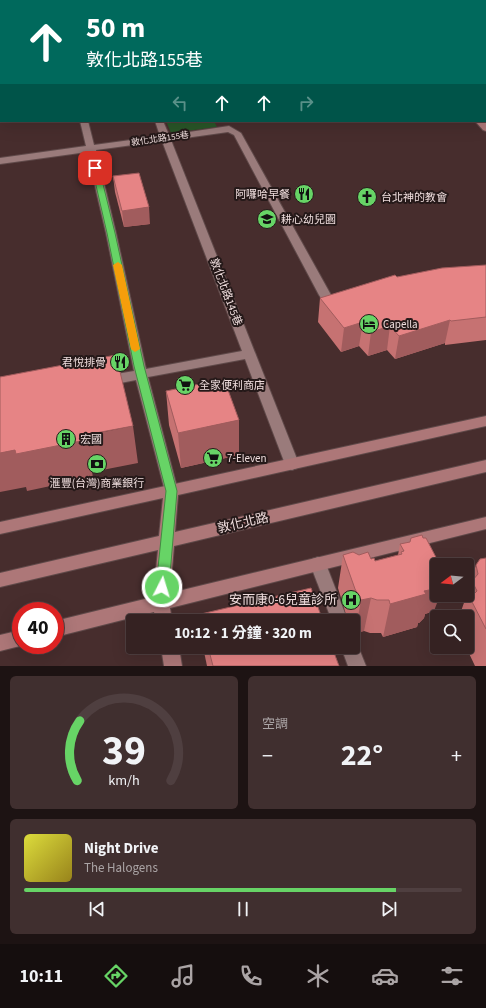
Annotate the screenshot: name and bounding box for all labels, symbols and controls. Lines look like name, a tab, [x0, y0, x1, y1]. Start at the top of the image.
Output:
text: 50 m	[86, 8, 145, 48]
icon: ahead	[20, 16, 72, 68]
text: 敦化北路155巷	[86, 48, 203, 73]
icon: left	[169, 92, 191, 114]
icon: ahead	[211, 92, 233, 114]
icon: ahead	[253, 92, 275, 114]
icon: right	[295, 92, 317, 114]
street label: 敦化北路155巷	[130, 128, 190, 150]
pin	[78, 151, 112, 185]
icon: arrive	[84, 157, 106, 179]
restaurant icon: 阿囉哈早餐	[293, 183, 315, 205]
church icon: 台北神的教會	[356, 186, 378, 208]
place label: 阿囉哈早餐	[235, 187, 290, 202]
place label: 台北神的教會	[381, 190, 447, 205]
school or university icon: 耕心幼兒園	[256, 208, 278, 230]
place label: 耕心幼兒園	[281, 212, 336, 227]
street label: 敦化北路145巷	[206, 256, 246, 328]
hotel icon: Capella	[358, 313, 380, 335]
place label: Capella	[383, 317, 418, 332]
restaurant icon: 君悅排骨	[109, 351, 131, 373]
place label: 君悅排骨	[62, 355, 106, 370]
supermarket icon: 全家便利商店	[174, 374, 196, 396]
place label: 全家便利商店	[199, 378, 265, 393]
building icon: 宏國	[55, 428, 77, 450]
place label: 宏國	[80, 432, 102, 447]
supermarket icon: 7-Eleven	[202, 447, 224, 469]
place label: 7-Eleven	[227, 451, 267, 466]
bank icon: 滙豐(台灣)商業銀行	[86, 453, 108, 475]
place label: 滙豐(台灣)商業銀行	[50, 476, 144, 491]
street label: 敦化北路	[216, 508, 270, 538]
north arrow	[430, 558, 474, 602]
map controls	[430, 558, 474, 654]
position arrow	[141, 566, 183, 608]
hospital icon: 安而康0-6兒童診所	[340, 589, 362, 611]
place label: 安而康0-6兒童診所	[229, 591, 337, 609]
speed limit sign: 40	[12, 602, 64, 654]
button: search	[430, 610, 474, 654]
text: 10:12 · 1 分鐘 · 320 m	[174, 623, 312, 644]
text: 空調	[262, 715, 288, 733]
text: 39	[102, 720, 146, 780]
text: 22°	[341, 734, 383, 777]
text: −	[262, 740, 273, 772]
text: +	[451, 740, 462, 772]
text: km/h	[108, 769, 140, 790]
text: Night Drive	[84, 838, 159, 859]
text: The Halogens	[84, 859, 158, 877]
icon: previous	[86, 898, 108, 920]
icon: pause	[232, 898, 254, 920]
icon: next	[378, 898, 400, 920]
icon: directions	[102, 962, 130, 990]
icon: music	[169, 962, 197, 990]
icon: phone	[237, 962, 265, 990]
icon: climate	[304, 962, 332, 990]
icon: car	[371, 962, 399, 990]
icon: filters	[438, 962, 466, 990]
text: 10:11	[20, 964, 63, 989]

